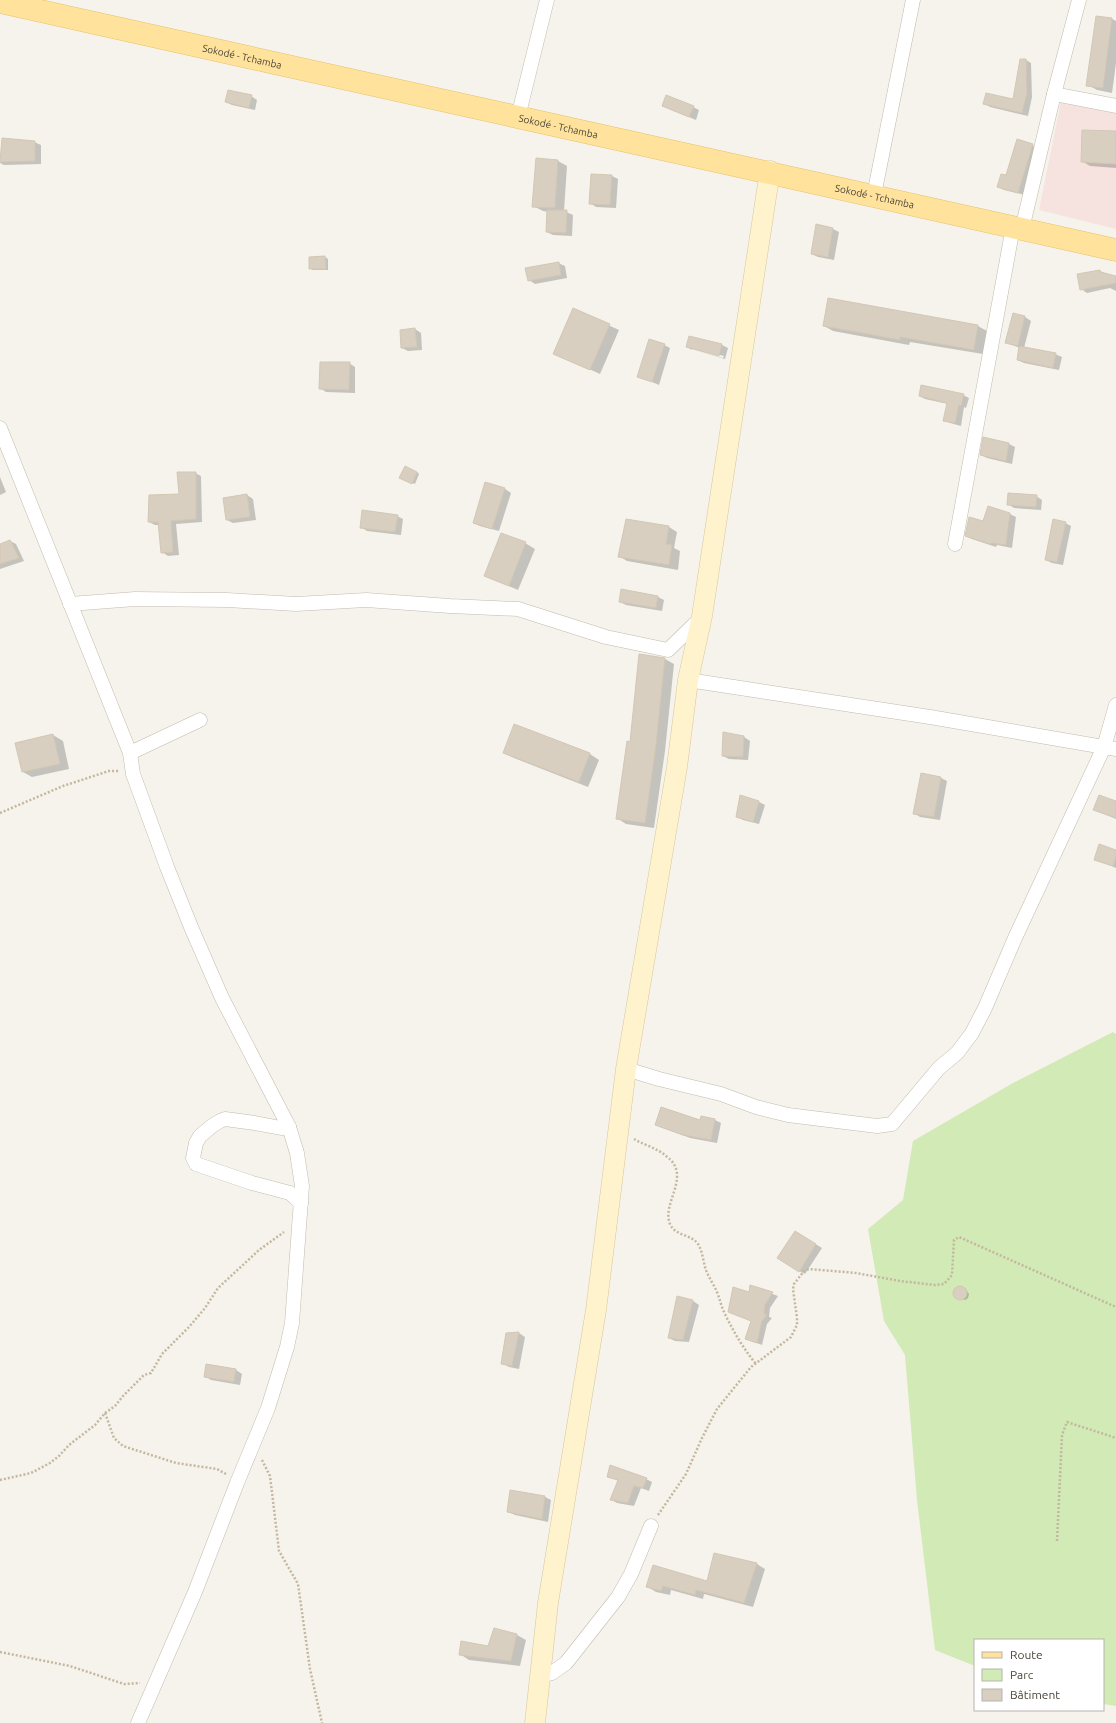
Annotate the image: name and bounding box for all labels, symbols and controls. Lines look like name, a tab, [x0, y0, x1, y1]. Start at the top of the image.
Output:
street label: Sokodé - Tchamba	[201, 43, 283, 71]
street label: Sokodé - Tchamba	[518, 112, 599, 141]
street label: Sokodé - Tchamba	[834, 182, 915, 211]
legend	[974, 1639, 1104, 1711]
text: Route	[1010, 1648, 1043, 1661]
text: Parc	[1010, 1668, 1034, 1681]
text: Bâtiment	[1010, 1688, 1060, 1701]

